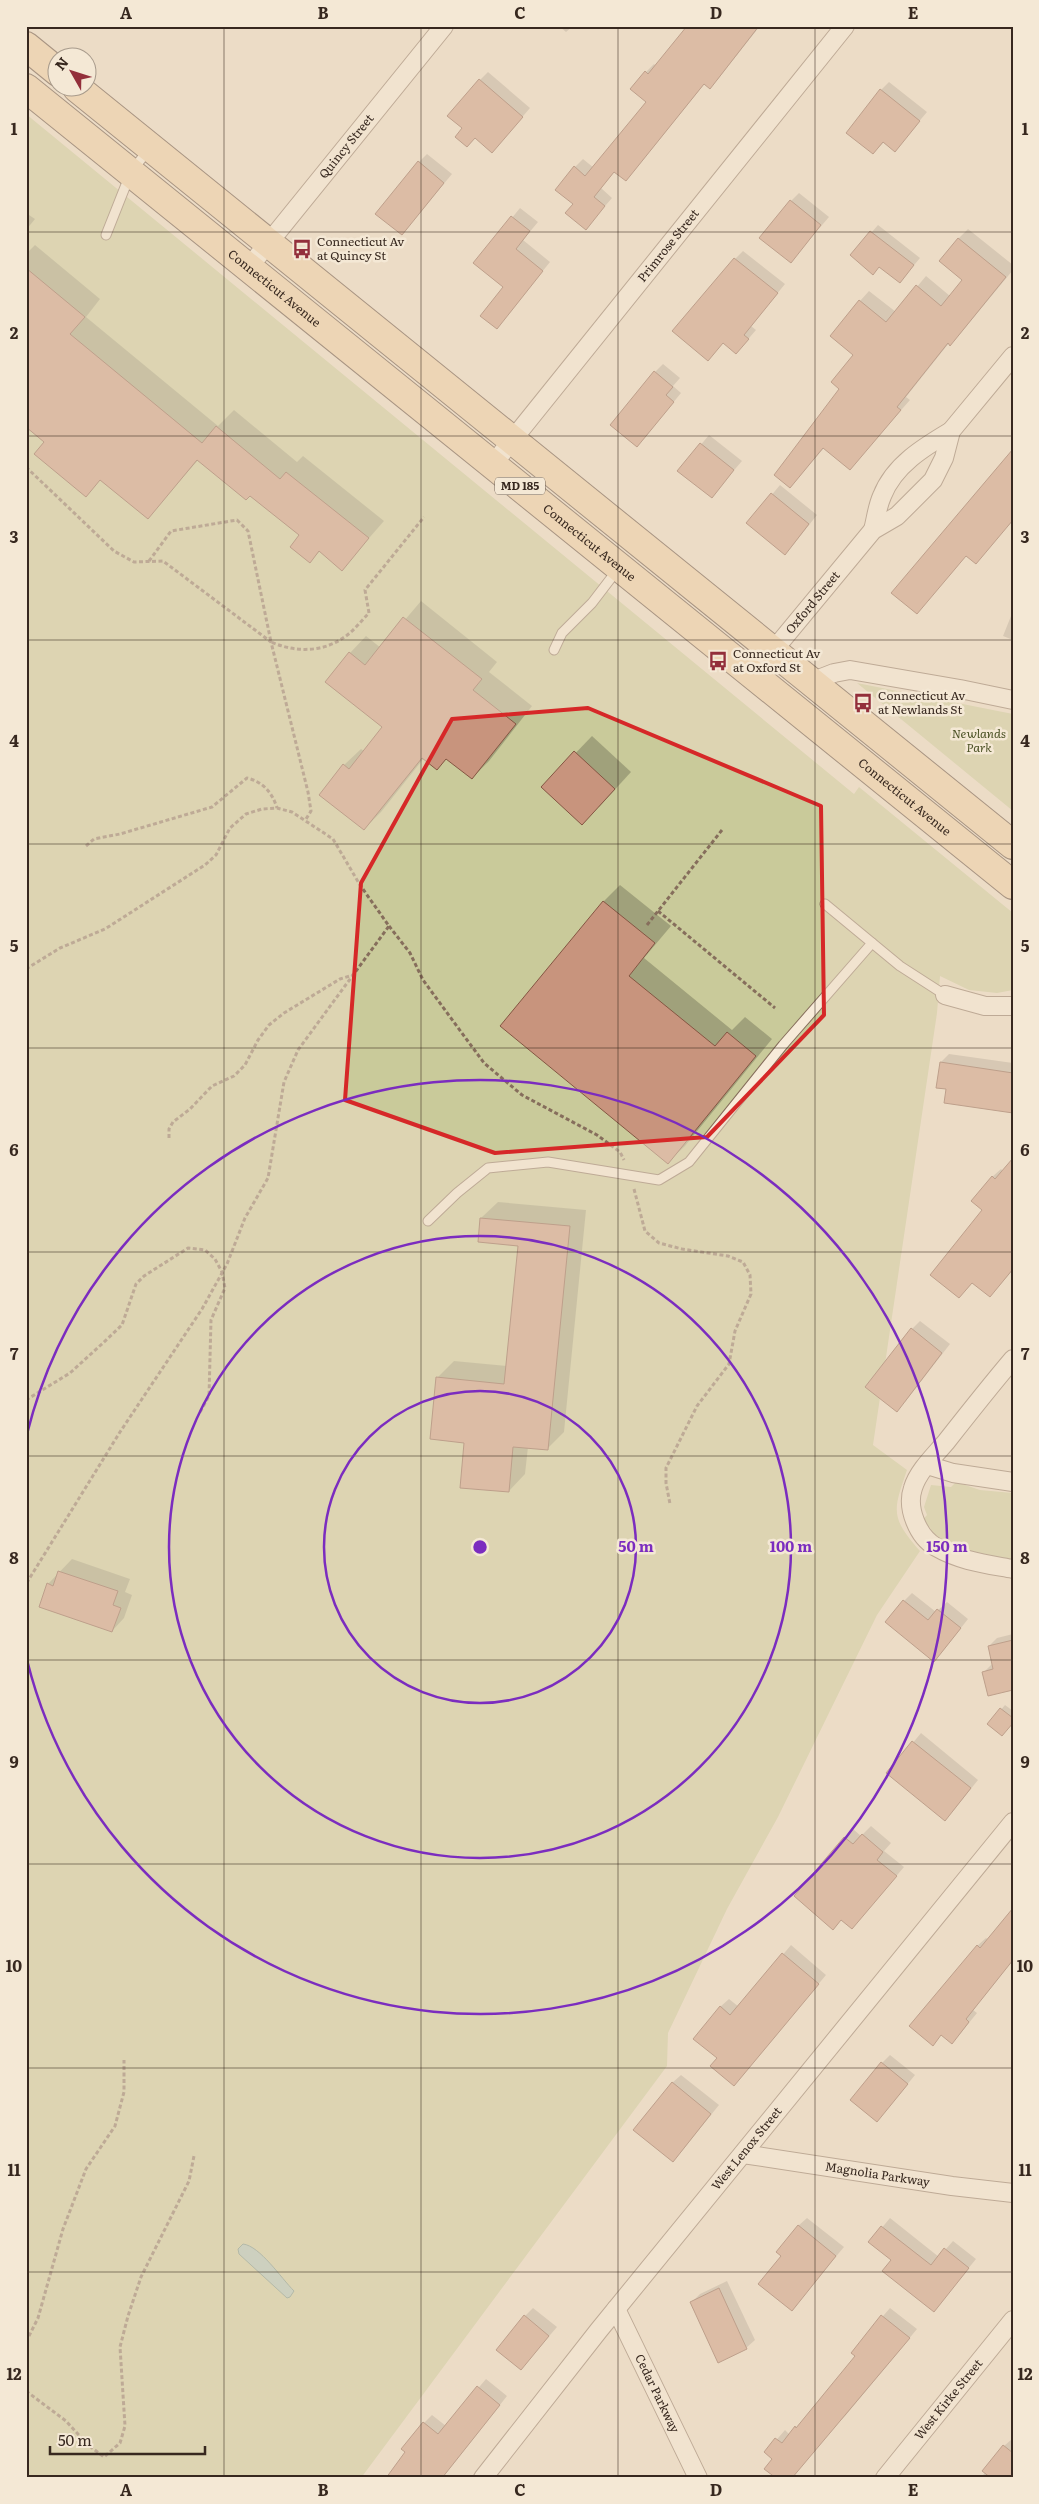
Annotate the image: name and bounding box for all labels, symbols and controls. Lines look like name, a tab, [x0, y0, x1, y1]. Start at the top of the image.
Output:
text: A	[120, 0, 132, 24]
text: B	[317, 0, 329, 24]
text: C	[514, 0, 526, 24]
text: D	[710, 0, 722, 24]
text: E	[908, 0, 919, 24]
north arrow	[48, 48, 98, 98]
text: N	[50, 52, 73, 74]
street label: Quincy Street	[314, 110, 377, 182]
text: 1	[11, 116, 18, 140]
text: 1	[1022, 116, 1029, 140]
street label: Primrose Street	[633, 205, 703, 286]
place label: Connecticut Av at Quincy St	[317, 232, 404, 264]
bus stop icon: Connecticut Av at Quincy St	[291, 238, 313, 260]
street label: Connecticut Avenue	[224, 245, 325, 331]
text: 2	[10, 320, 19, 344]
text: 2	[1021, 320, 1030, 344]
road number: MD 185	[495, 478, 545, 494]
street label: Connecticut Avenue	[540, 499, 640, 585]
text: 3	[10, 524, 19, 548]
text: 3	[1021, 524, 1030, 548]
street label: Oxford Street	[781, 566, 844, 637]
place label: Connecticut Av at Oxford St	[733, 644, 820, 676]
bus stop icon: Connecticut Av at Oxford St	[707, 650, 729, 672]
place label: Connecticut Av at Newlands St	[878, 686, 965, 718]
bus stop icon: Connecticut Av at Newlands St	[852, 692, 874, 714]
park label: Newlands Park	[952, 724, 1006, 756]
text: 4	[9, 728, 19, 752]
text: 4	[1020, 728, 1030, 752]
street label: Connecticut Avenue	[855, 753, 955, 840]
text: 5	[10, 933, 19, 957]
text: 5	[1021, 933, 1030, 957]
text: 6	[9, 1137, 19, 1161]
text: 6	[1020, 1137, 1030, 1161]
text: 7	[10, 1341, 19, 1365]
text: 7	[1021, 1341, 1030, 1365]
text: 50 m	[618, 1534, 654, 1557]
text: 100 m	[770, 1534, 812, 1557]
text: 150 m	[926, 1534, 968, 1557]
centre of rings	[471, 1538, 489, 1556]
text: 8	[9, 1545, 19, 1569]
text: 8	[1020, 1545, 1030, 1569]
text: 9	[9, 1749, 19, 1773]
text: 9	[1020, 1749, 1030, 1773]
text: 10	[6, 1953, 22, 1977]
text: 10	[1017, 1953, 1033, 1977]
street label: West Lenox Street	[707, 2102, 786, 2194]
text: 11	[7, 2157, 21, 2181]
street label: Magnolia Parkway	[824, 2157, 931, 2191]
text: 11	[1018, 2157, 1032, 2181]
street label: Cedar Parkway	[631, 2351, 685, 2436]
street label: West Kirke Street	[910, 2354, 986, 2443]
text: 12	[6, 2361, 22, 2385]
text: 12	[1017, 2361, 1033, 2385]
scale bar	[50, 2424, 205, 2456]
text: 50 m	[58, 2428, 92, 2451]
text: A	[120, 2477, 132, 2501]
text: B	[317, 2477, 329, 2501]
text: C	[514, 2477, 526, 2501]
text: D	[710, 2477, 722, 2501]
text: E	[908, 2477, 919, 2501]

